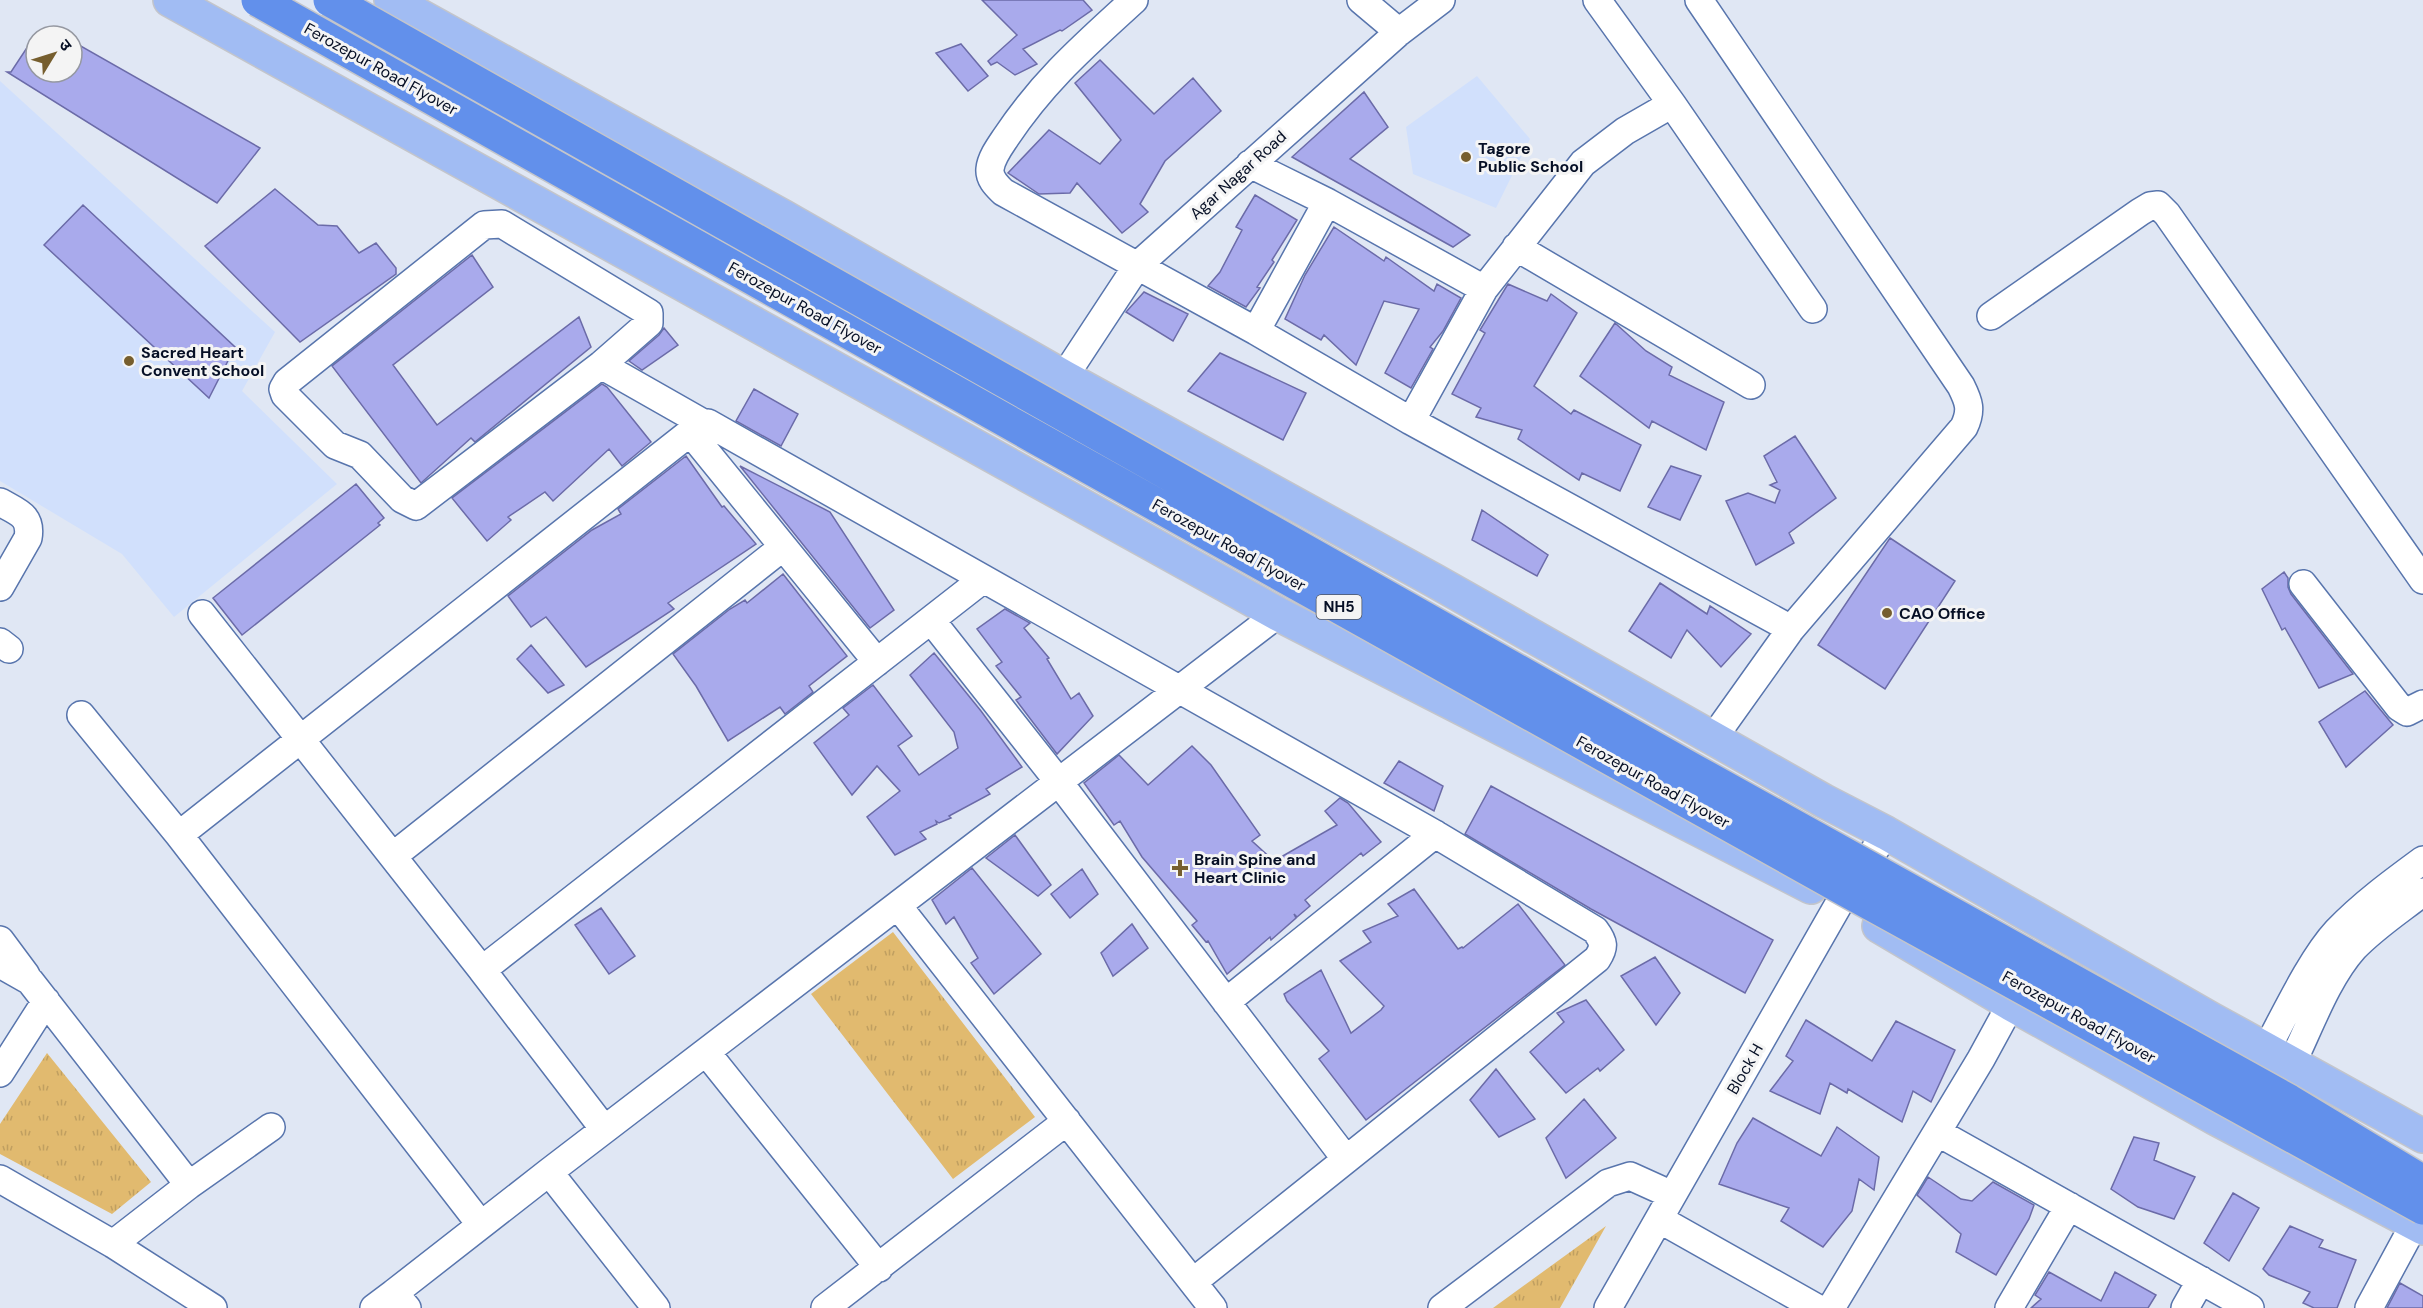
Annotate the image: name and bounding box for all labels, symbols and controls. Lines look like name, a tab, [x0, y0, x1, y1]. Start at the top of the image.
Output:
street label: Ferozepur Road Flyover	[301, 18, 461, 120]
north arrow	[24, 24, 84, 84]
text: उ	[54, 35, 77, 56]
street label: Agar Nagar Road	[1185, 126, 1291, 224]
place label: Tagore Public School	[1478, 138, 1583, 177]
marker: Tagore Public School	[1459, 150, 1473, 164]
street label: Ferozepur Road Flyover	[725, 257, 885, 359]
place label: Sacred Heart Convent School	[141, 342, 264, 381]
marker: Sacred Heart Convent School	[122, 354, 136, 368]
street label: Ferozepur Road Flyover	[1149, 494, 1309, 596]
road number: NH5	[1316, 595, 1362, 619]
place label: CAO Office	[1899, 603, 1985, 624]
marker: CAO Office	[1880, 606, 1894, 620]
street label: Ferozepur Road Flyover	[1573, 731, 1733, 833]
place label: Brain Spine and Heart Clinic	[1194, 849, 1316, 888]
marker: Brain Spine and Heart Clinic	[1171, 859, 1189, 877]
street label: Ferozepur Road Flyover	[1999, 966, 2159, 1068]
street label: Block H	[1722, 1040, 1768, 1098]

